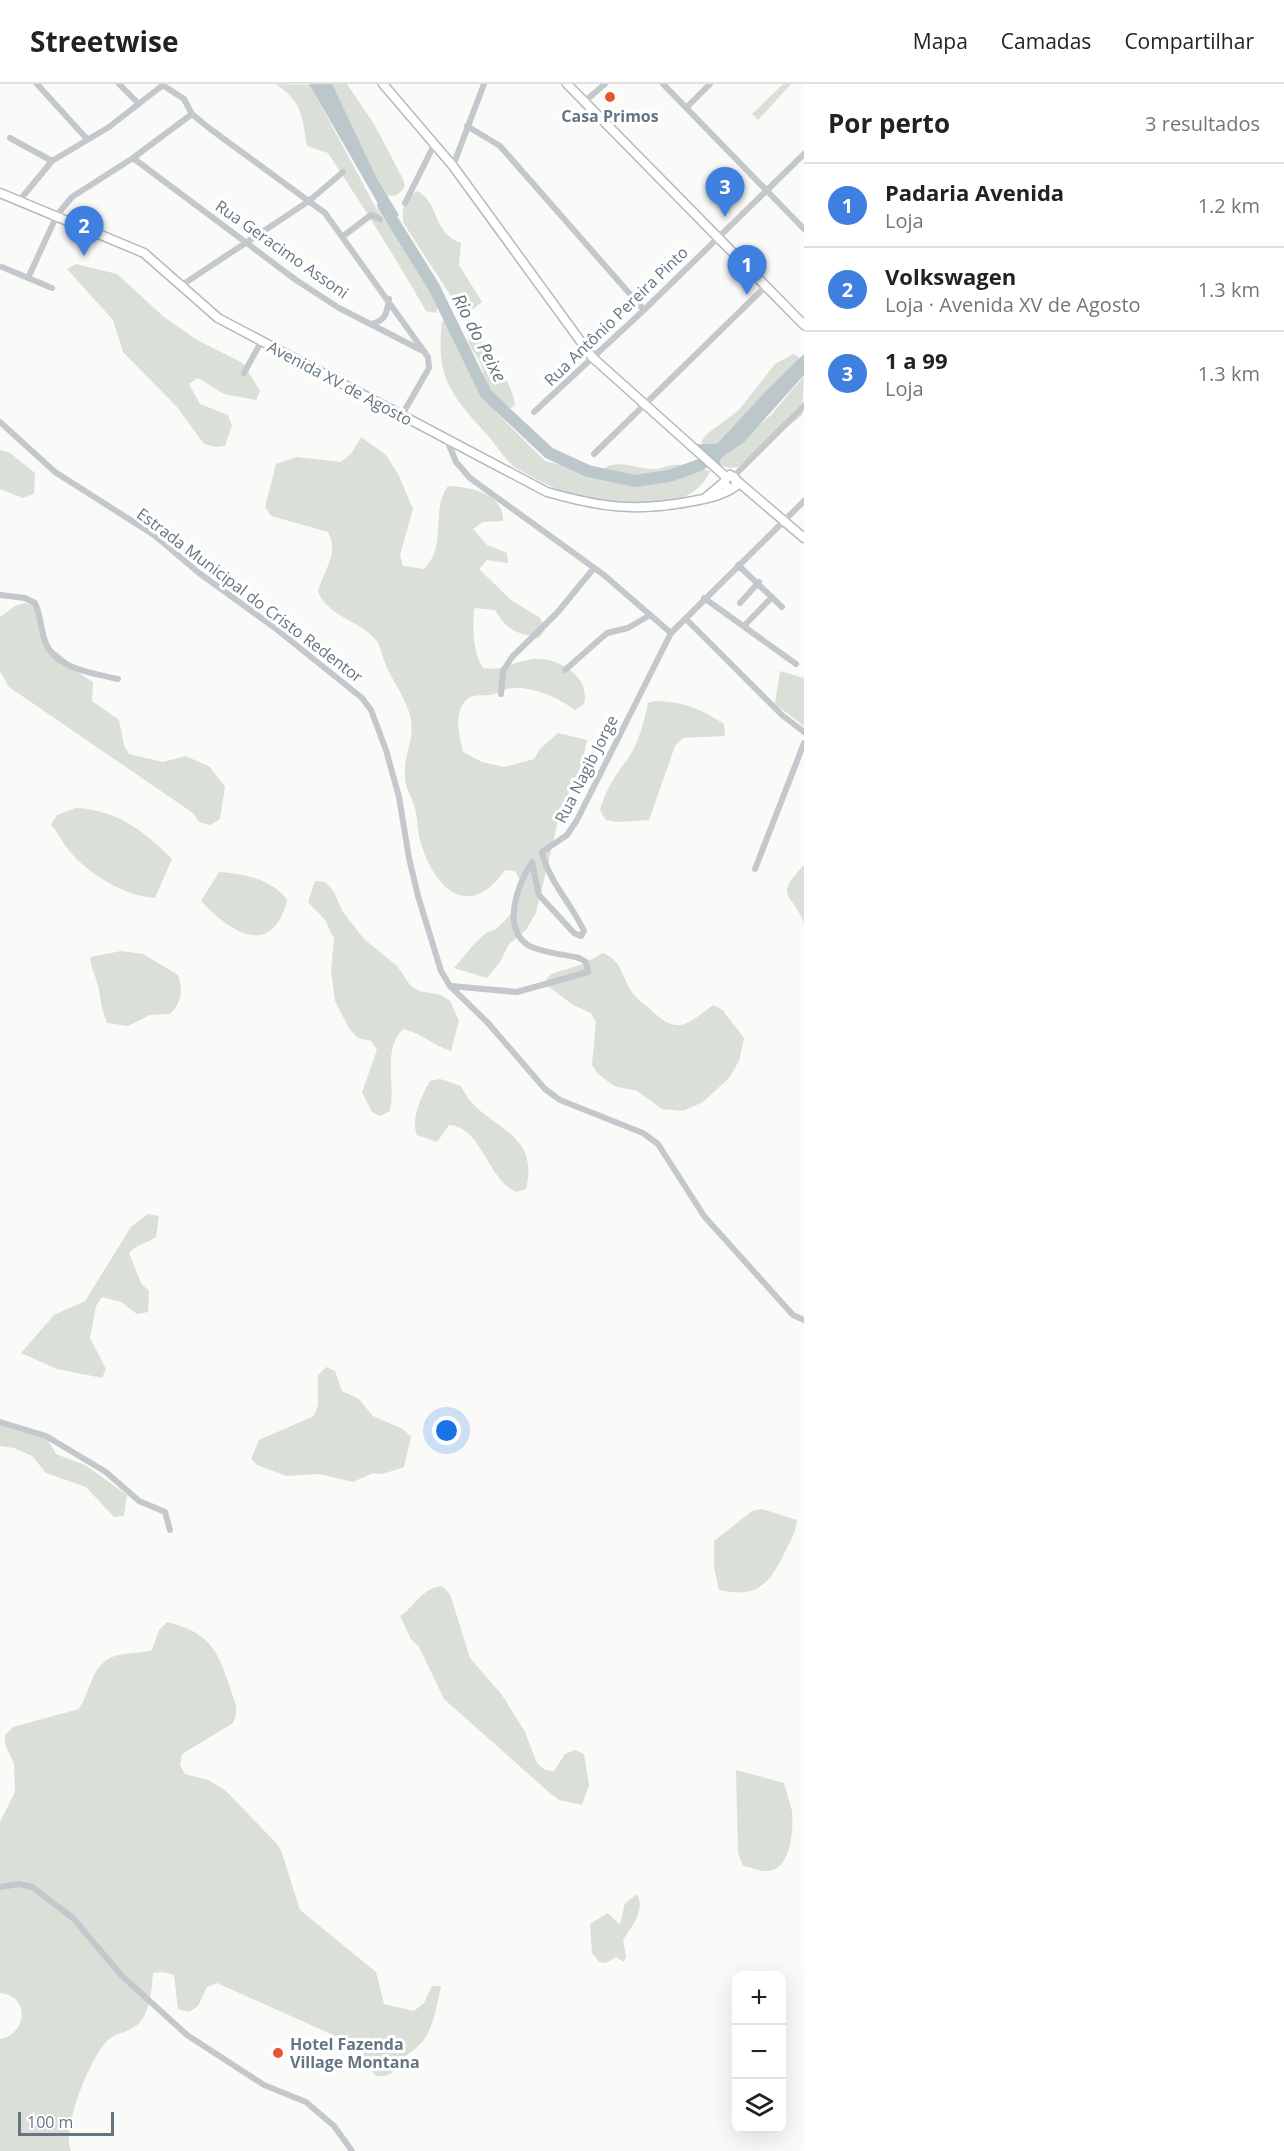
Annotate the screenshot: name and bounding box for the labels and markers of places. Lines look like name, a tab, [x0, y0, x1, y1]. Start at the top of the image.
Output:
marker: Casa Primos	[603, 90, 617, 104]
place label: Casa Primos	[561, 105, 659, 127]
pin: 3	[706, 168, 744, 217]
pin: 2	[64, 206, 104, 256]
pin: 1	[728, 246, 766, 295]
place label: Hotel Fazenda Village Montana	[290, 2033, 420, 2073]
marker: Hotel Fazenda Village Montana	[271, 2046, 285, 2060]

